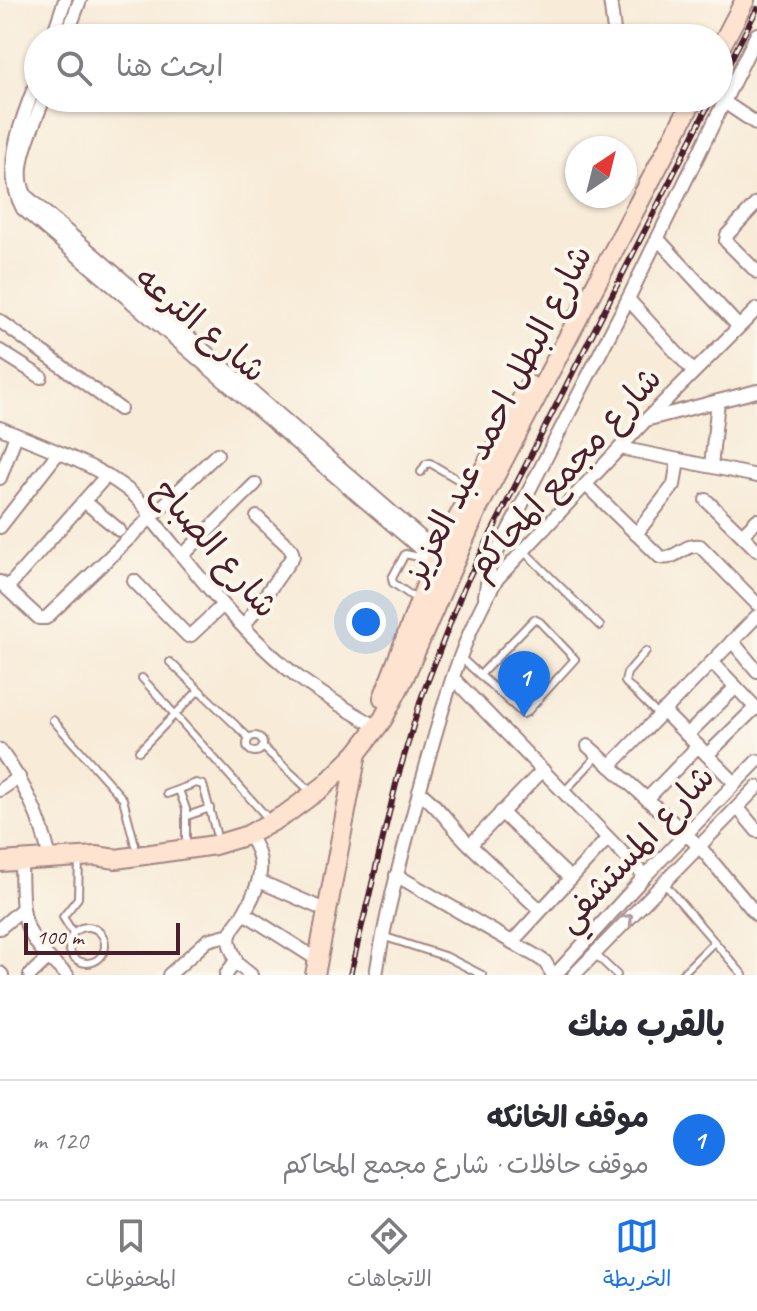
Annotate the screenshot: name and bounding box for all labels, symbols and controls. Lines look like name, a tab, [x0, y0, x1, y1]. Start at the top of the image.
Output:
search box	[24, 24, 733, 112]
icon: search	[52, 46, 96, 90]
text: ابحث هنا	[116, 47, 224, 85]
north arrow	[565, 136, 637, 208]
street label: شارع البطل احمد عبد العزيز	[391, 237, 603, 594]
street label: شارع الترعه	[125, 256, 276, 393]
street label: شارع مجمع المحاكم	[458, 357, 673, 590]
street label: شارع الصباح	[142, 470, 288, 628]
your location	[346, 602, 386, 642]
pin: 1	[498, 651, 550, 717]
street label: شارع المستشفي	[546, 755, 729, 946]
one-way arrow	[618, 914, 633, 928]
scale bar	[24, 919, 180, 955]
text: 100 m	[36, 923, 83, 951]
text: بالقرب منك	[568, 1003, 725, 1046]
text: موقف الخانكه	[487, 1098, 649, 1136]
text: 120 m	[32, 1124, 88, 1157]
text: 1	[693, 1124, 705, 1157]
text: موقف حافلات · شارع مجمع المحاكم	[282, 1148, 649, 1181]
tab: المحفوظات	[85, 1214, 176, 1298]
tab: الاتجاهات	[347, 1214, 432, 1298]
tab: الخريطة	[603, 1214, 672, 1298]

